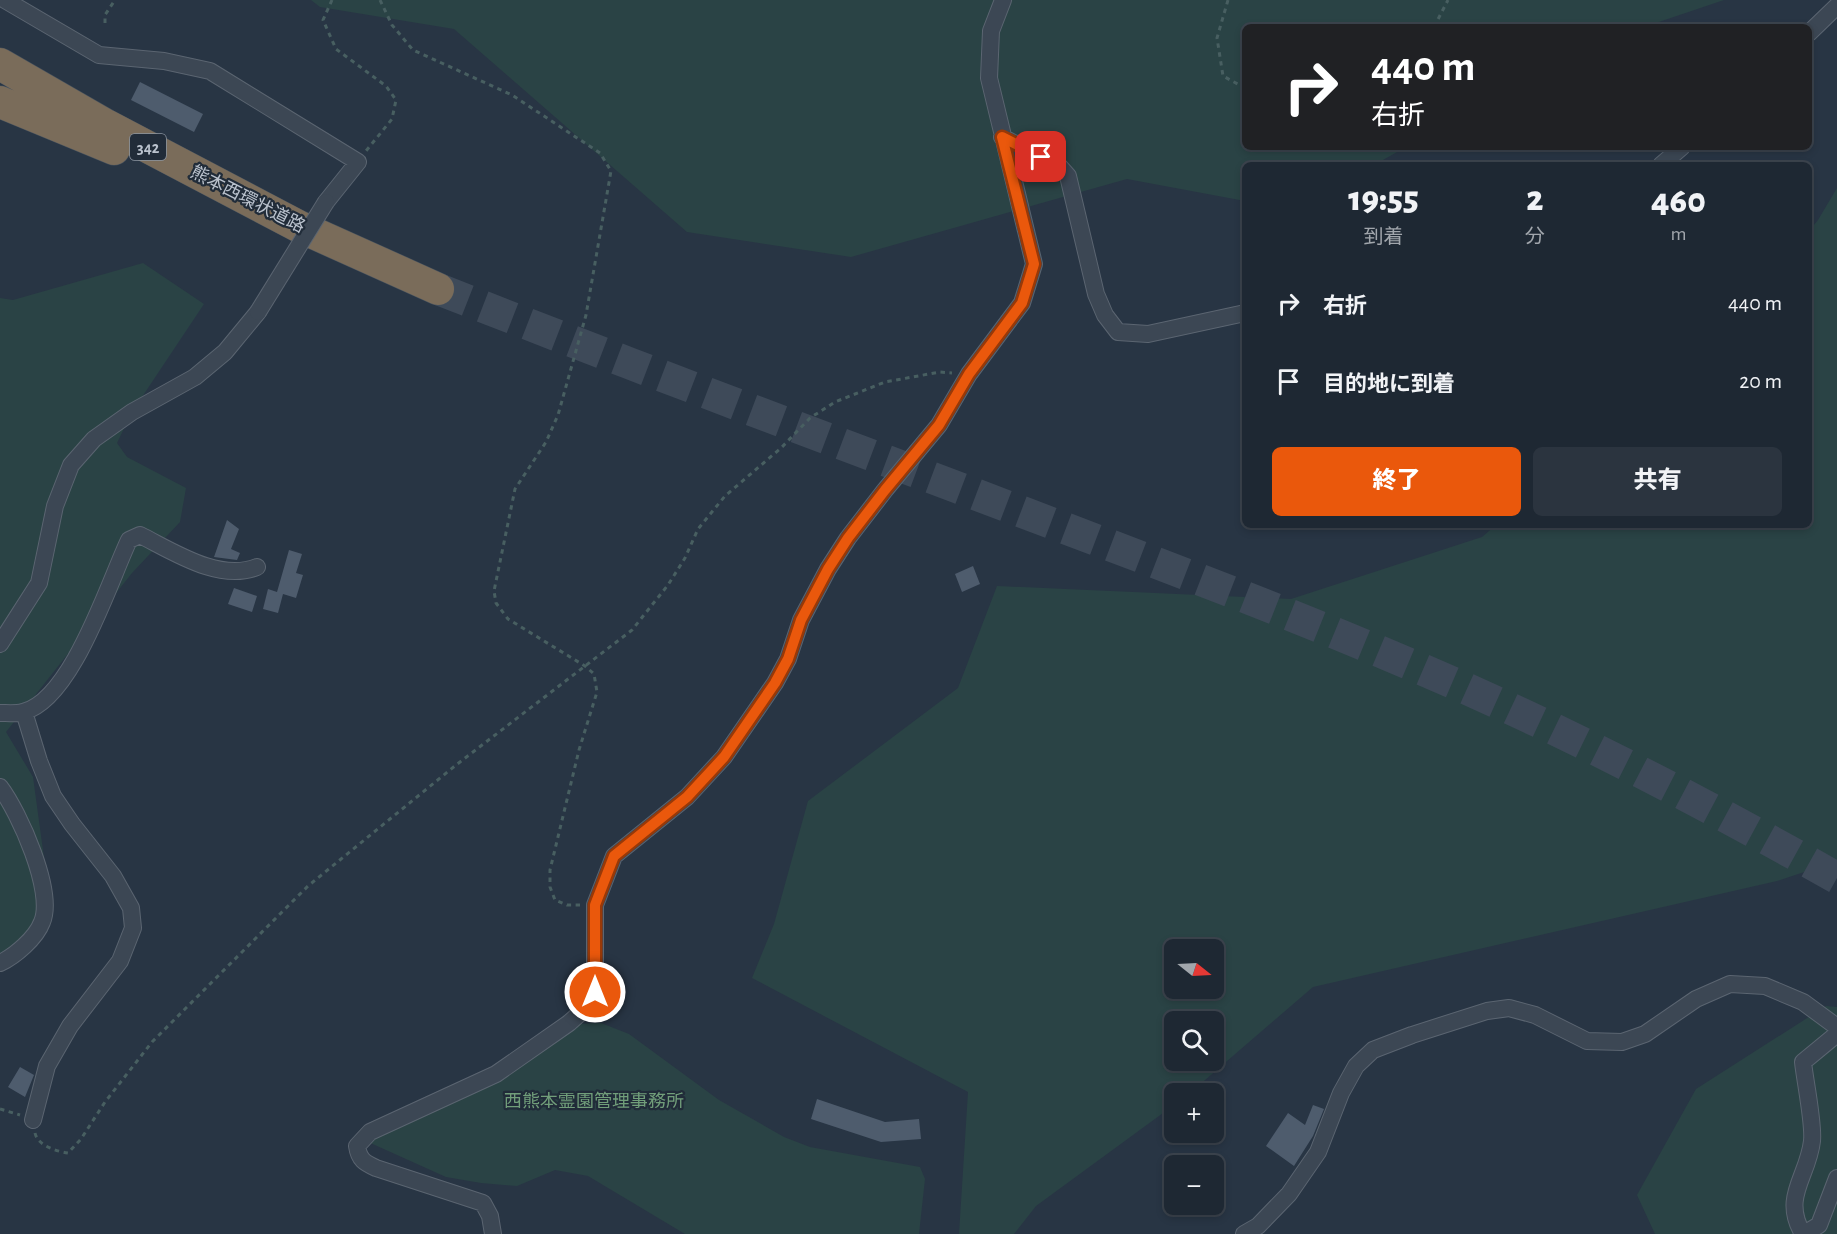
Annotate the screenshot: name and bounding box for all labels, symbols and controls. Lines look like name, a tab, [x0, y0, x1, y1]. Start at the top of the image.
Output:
text: 440 m	[1371, 46, 1475, 88]
icon: right	[1272, 48, 1350, 126]
text: 右折	[1371, 102, 1425, 129]
pin	[1015, 131, 1066, 182]
road number: 342	[130, 134, 166, 160]
icon: arrive	[1024, 140, 1057, 173]
street label: 熊本西環状道路	[187, 161, 309, 237]
text: 19:55	[1348, 181, 1419, 217]
text: 2	[1526, 181, 1544, 217]
text: 460	[1651, 183, 1706, 219]
text: m	[1670, 224, 1686, 244]
text: 到着	[1363, 227, 1403, 247]
text: 分	[1525, 227, 1545, 247]
icon: right	[1272, 287, 1305, 320]
text: 440 m	[1728, 292, 1782, 314]
text: 右折	[1323, 295, 1367, 317]
icon: arrive	[1272, 365, 1305, 398]
text: 20 m	[1739, 370, 1782, 392]
text: 目的地に到着	[1323, 373, 1455, 395]
button: 終了	[1272, 447, 1521, 516]
button: 共有	[1533, 447, 1782, 516]
north arrow	[1164, 939, 1224, 999]
map controls	[1164, 939, 1224, 1215]
position arrow	[563, 960, 627, 1024]
button: search	[1164, 1011, 1224, 1071]
button: +	[1164, 1083, 1224, 1143]
park label: 西熊本霊園管理事務所	[504, 1091, 684, 1111]
button: −	[1164, 1155, 1224, 1215]

